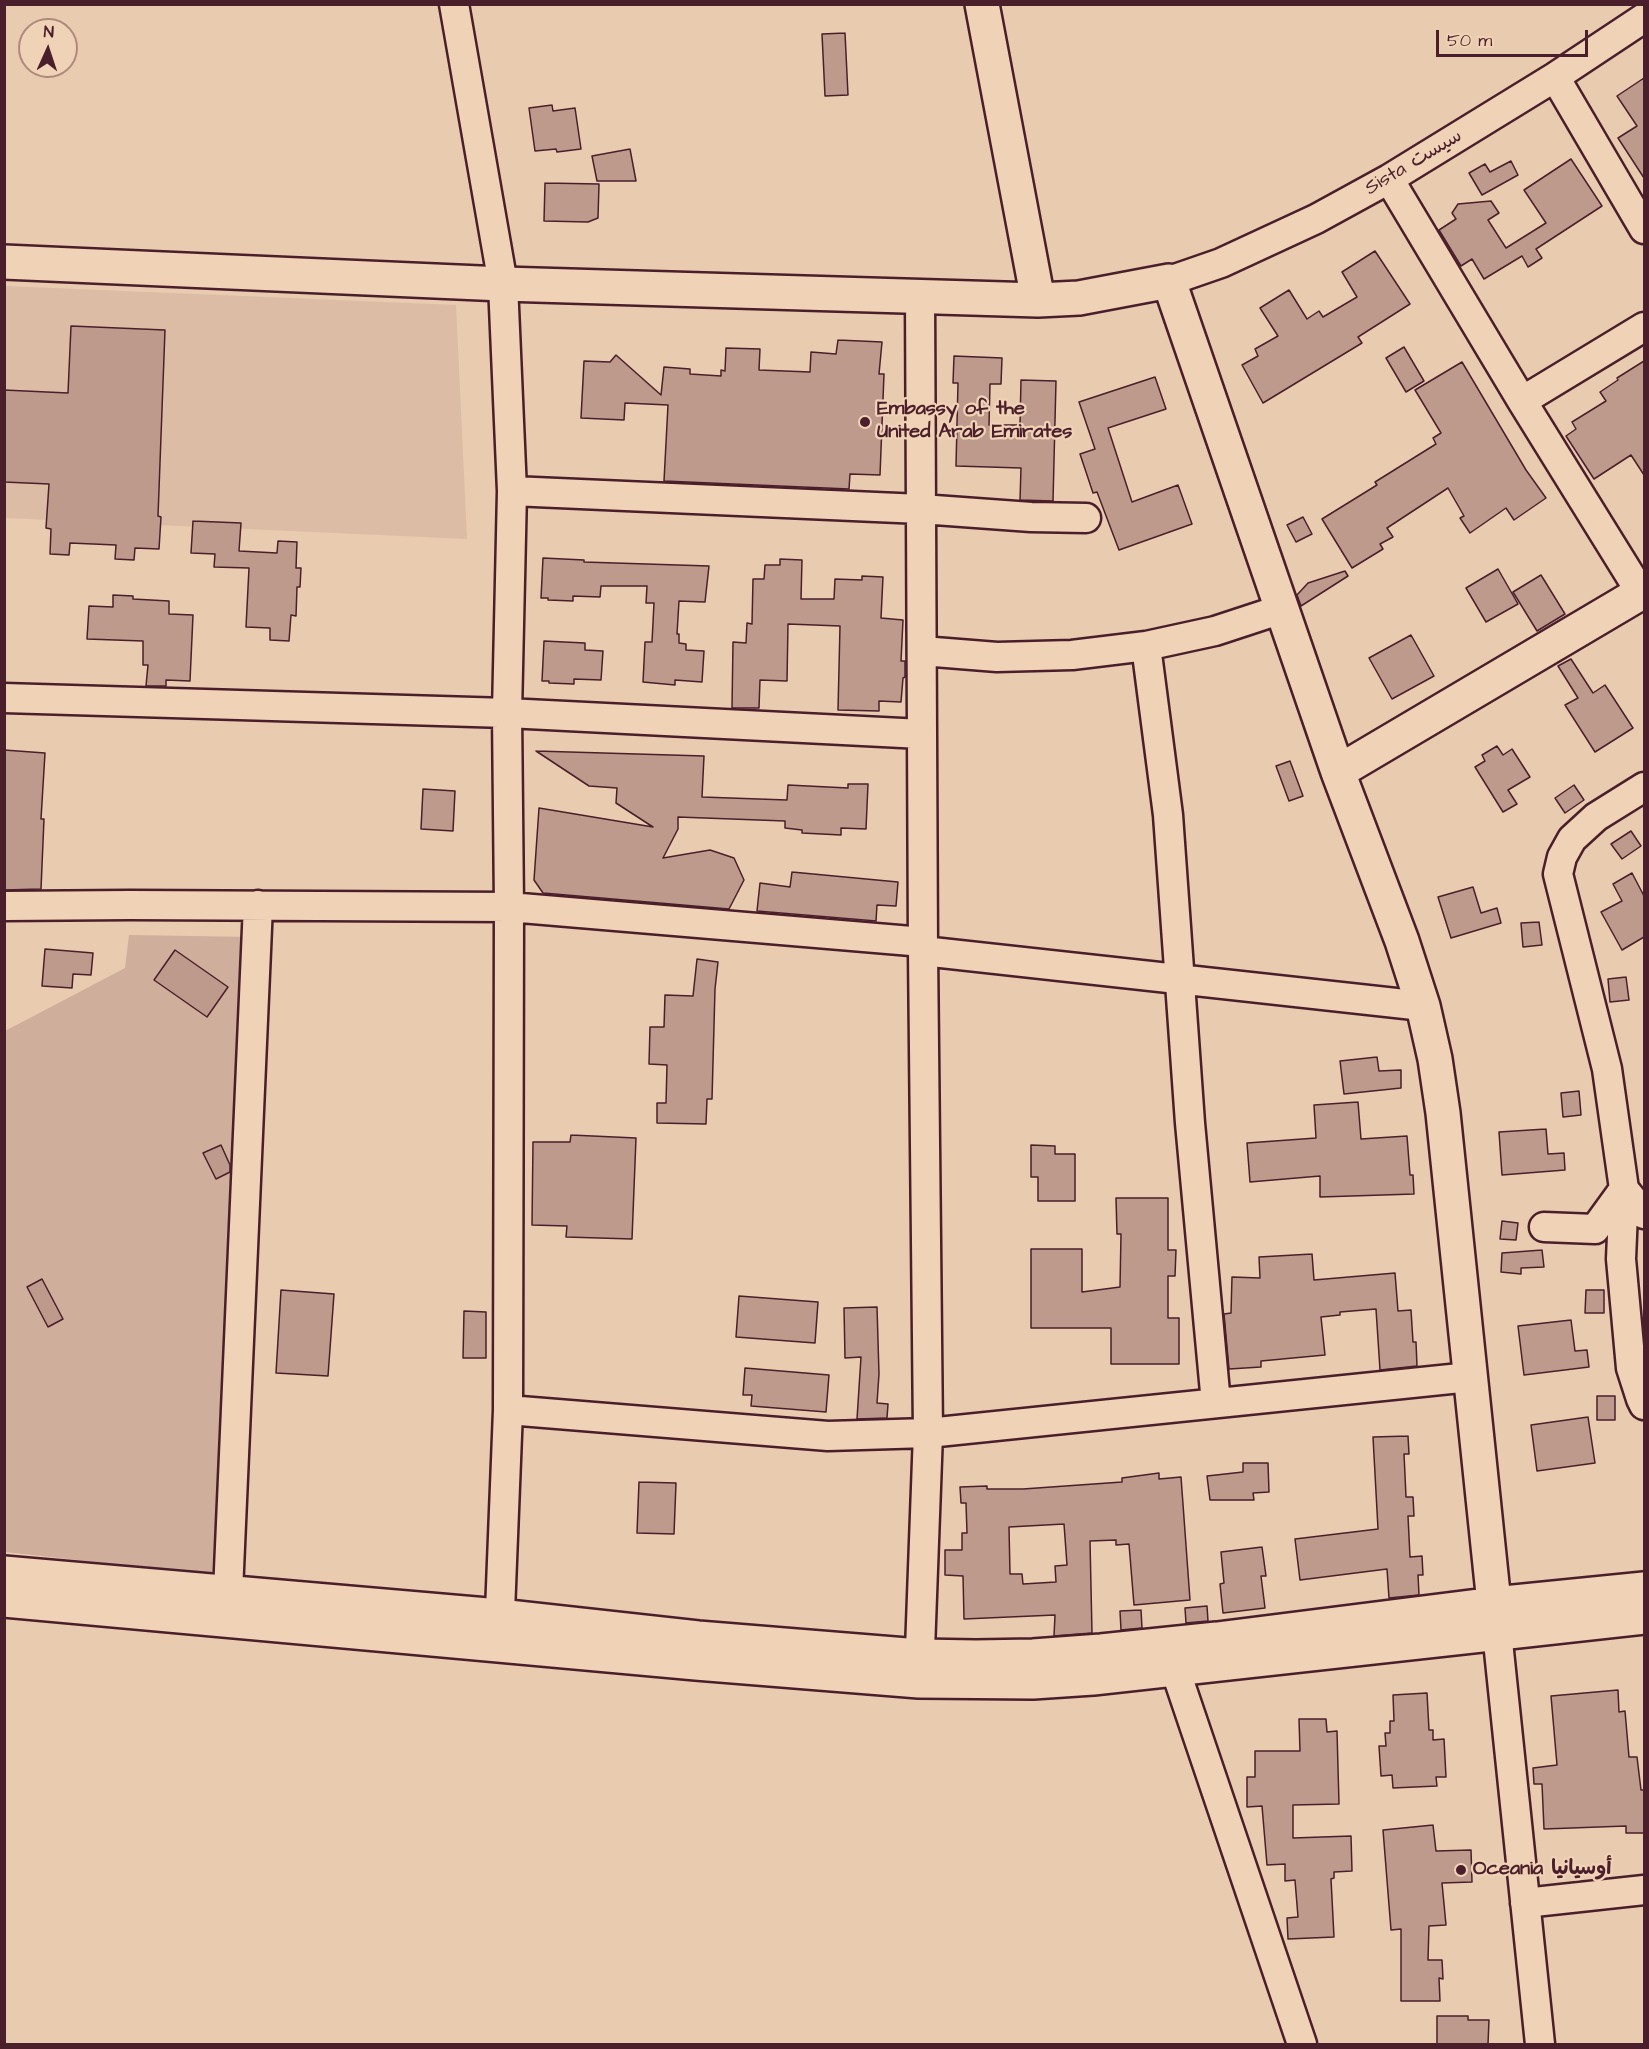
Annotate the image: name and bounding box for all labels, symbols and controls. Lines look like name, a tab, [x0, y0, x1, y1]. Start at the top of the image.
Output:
north arrow	[18, 18, 78, 78]
scale bar	[1439, 18, 1590, 56]
text: N	[43, 21, 54, 43]
text: 50 m	[1447, 28, 1492, 53]
street label: Sista سيست	[1361, 125, 1467, 201]
place label: Embassy of the United Arab Emirates	[877, 398, 1072, 445]
marker: Embassy of the United Arab Emirates	[858, 415, 872, 429]
place label: Oceania أوسيانيا	[1473, 1858, 1611, 1882]
marker: Oceania أوسيانيا	[1454, 1863, 1468, 1877]

